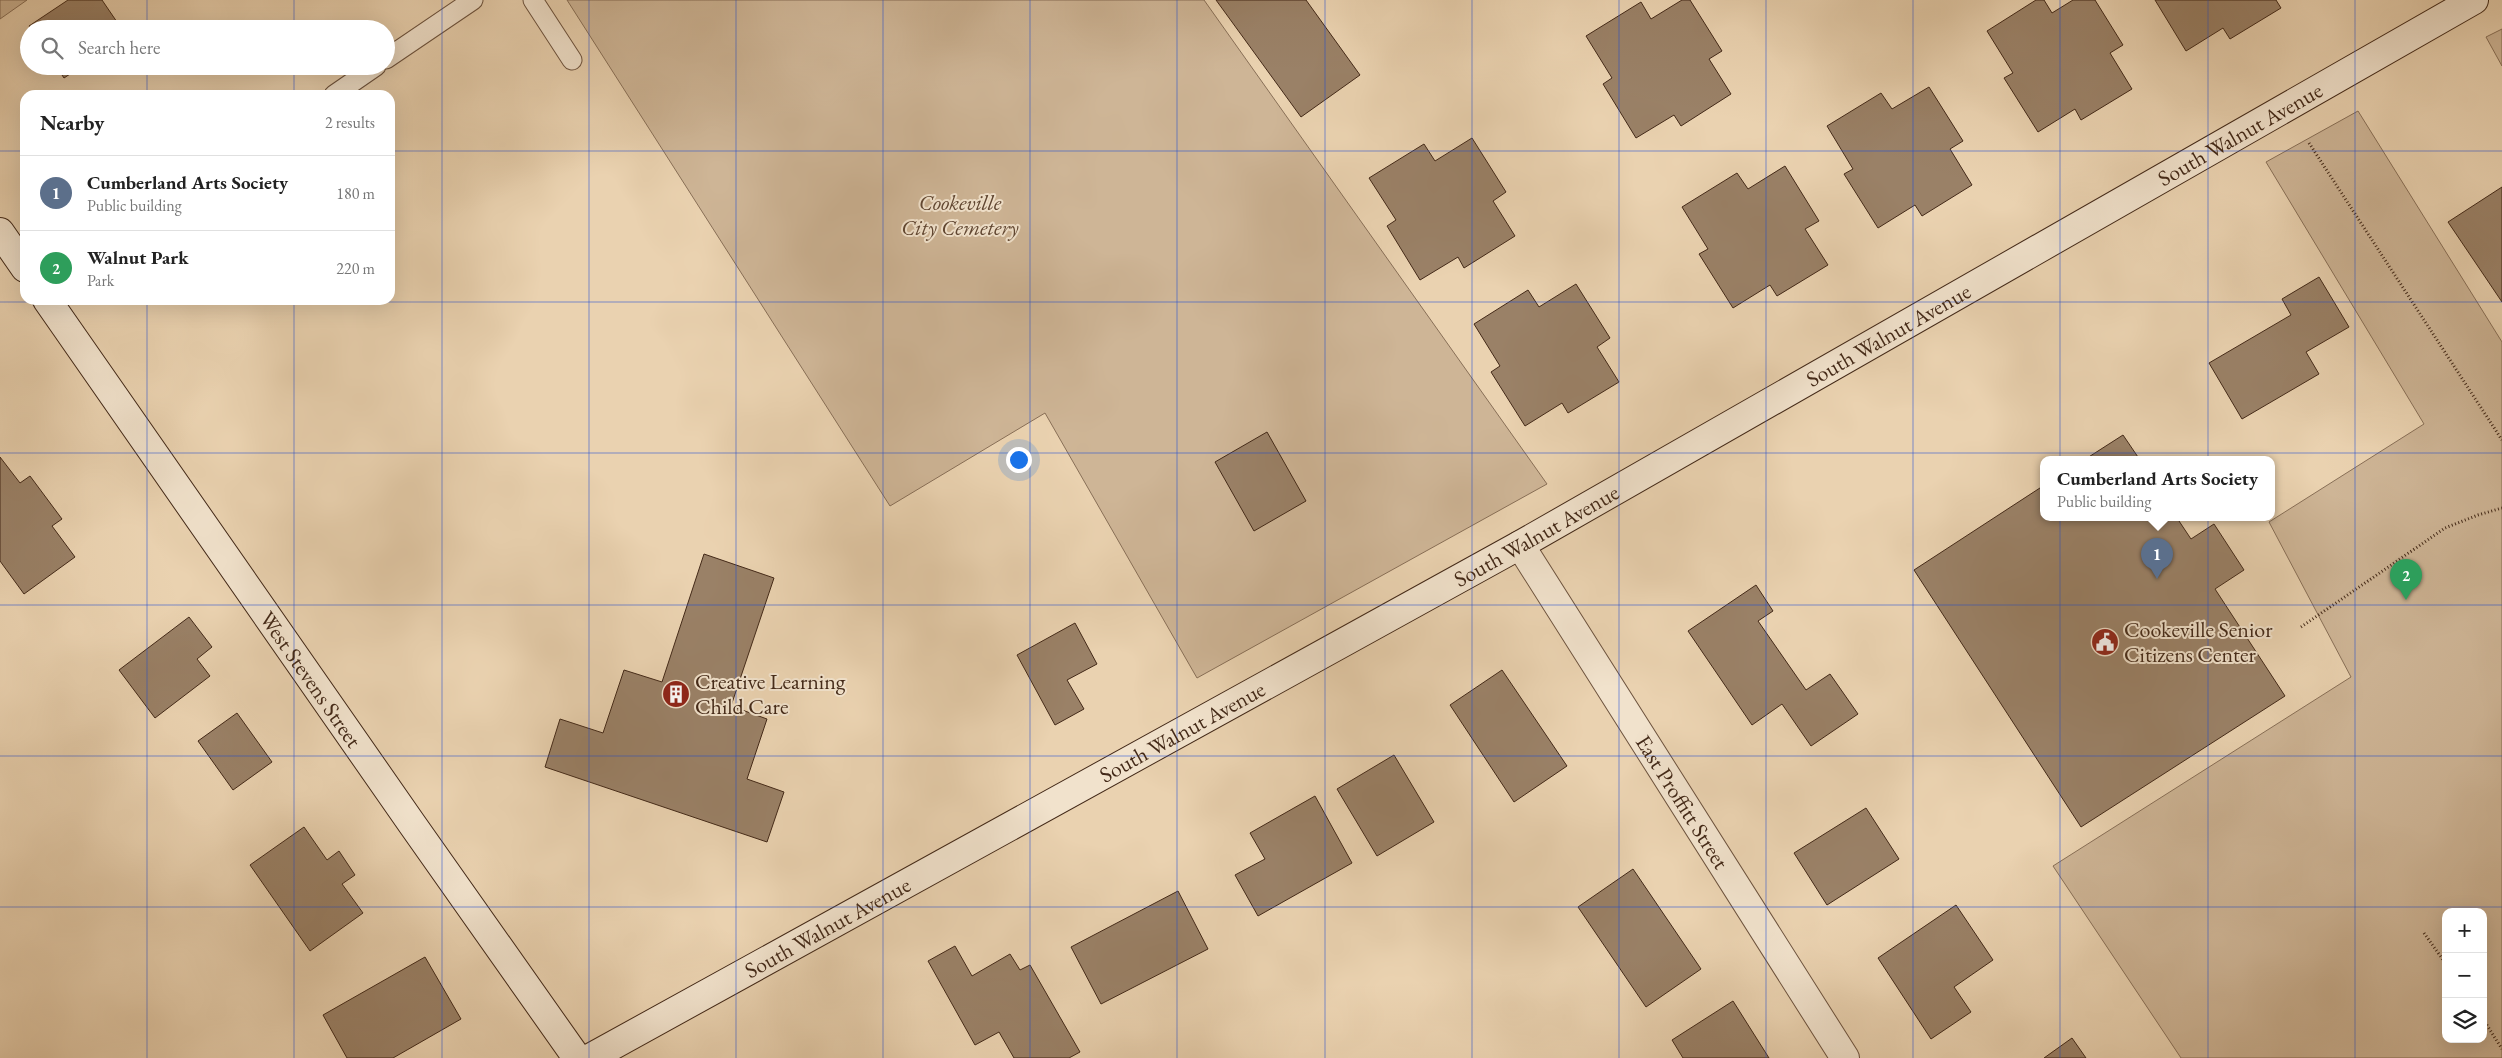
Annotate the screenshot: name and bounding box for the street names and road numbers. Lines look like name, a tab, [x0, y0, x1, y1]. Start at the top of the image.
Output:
street label: South Walnut Avenue	[2152, 76, 2328, 193]
street label: South Walnut Avenue	[1801, 276, 1976, 394]
street label: South Walnut Avenue	[1449, 477, 1625, 594]
street label: West Stevens Street	[253, 605, 368, 753]
street label: South Walnut Avenue	[1094, 674, 1271, 789]
street label: East Proffitt Street	[1629, 730, 1736, 875]
street label: South Walnut Avenue	[739, 870, 916, 985]

